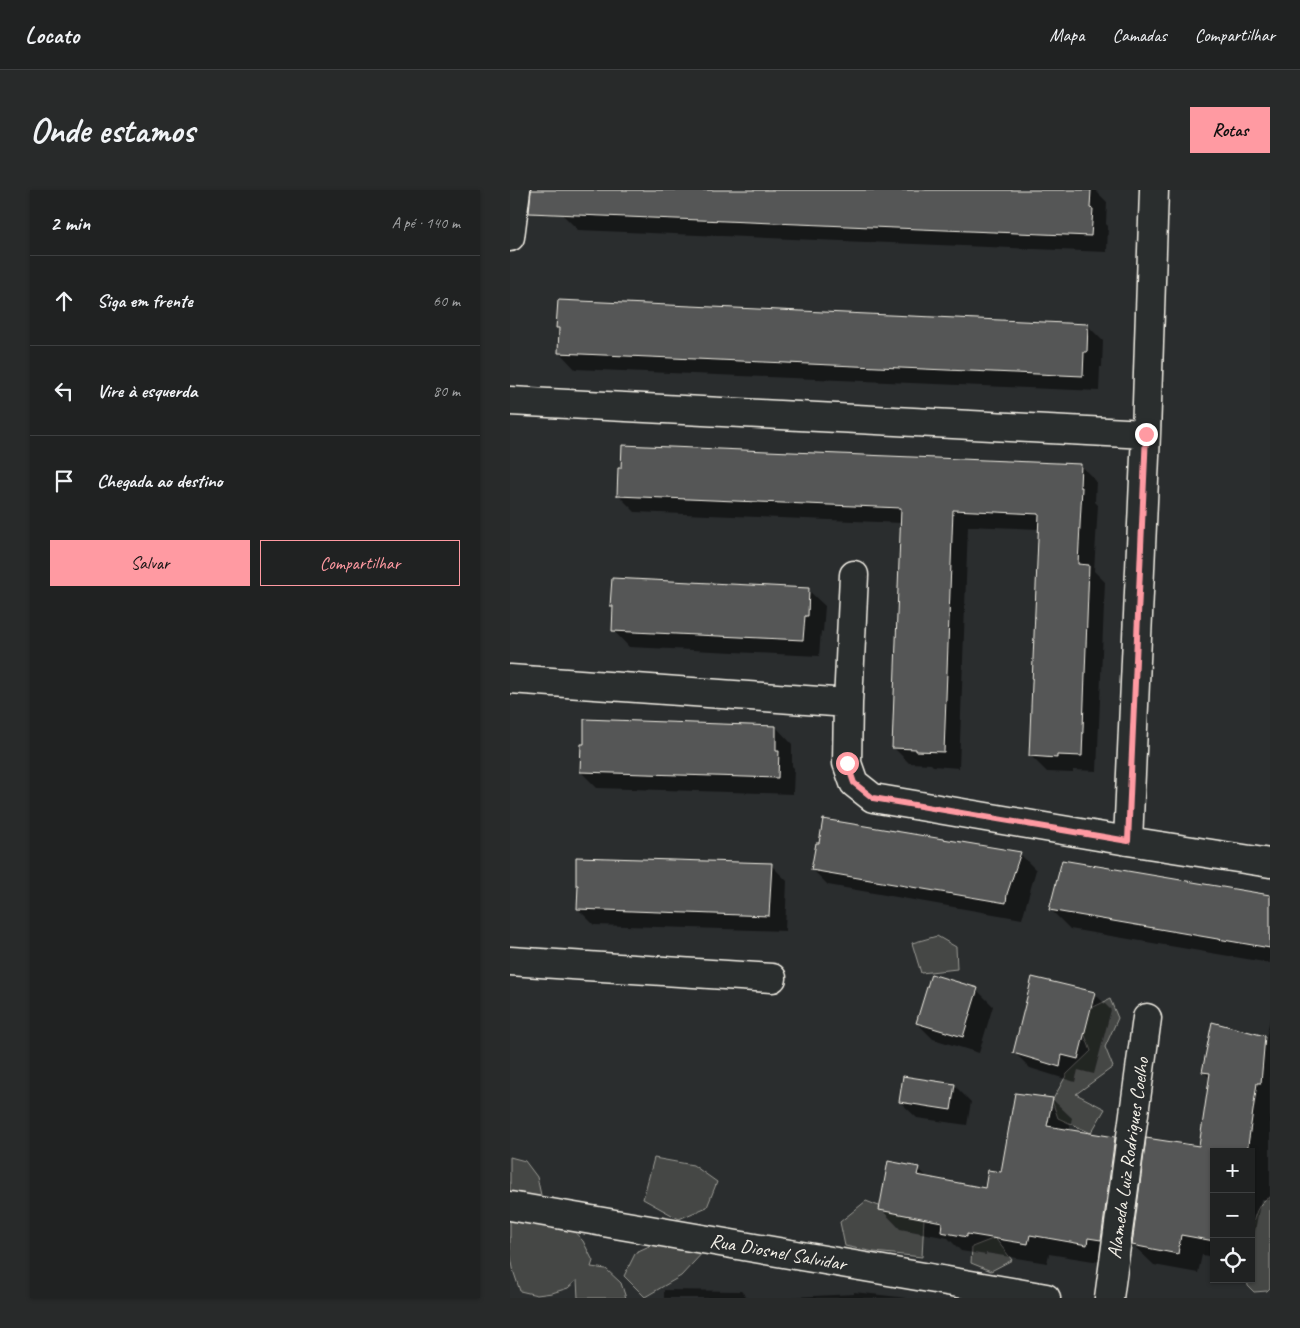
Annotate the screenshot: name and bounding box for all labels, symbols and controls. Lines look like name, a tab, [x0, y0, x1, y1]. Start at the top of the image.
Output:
text: Locato	[25, 20, 79, 50]
text: Mapa	[1050, 24, 1084, 46]
text: Camadas	[1112, 24, 1167, 46]
text: Compartilhar	[1195, 24, 1275, 46]
button: Rotas	[1190, 107, 1270, 153]
text: Onde estamos	[30, 108, 195, 153]
text: 2 min	[50, 210, 90, 236]
text: A pé · 140 m	[392, 213, 460, 233]
icon: ahead	[50, 287, 78, 315]
text: Siga em frente	[97, 289, 193, 313]
text: 60 m	[433, 291, 460, 311]
icon: left	[50, 377, 78, 405]
text: Vire à esquerda	[97, 379, 197, 403]
text: 80 m	[433, 381, 460, 401]
route end	[1135, 423, 1158, 446]
icon: arrive	[50, 467, 78, 495]
text: Chegada ao destino	[97, 469, 223, 493]
button: Salvar	[50, 540, 250, 586]
button: Compartilhar	[260, 540, 460, 586]
route start	[836, 752, 859, 775]
street label: Alameda Luiz Rodrigues Coelho	[1101, 1055, 1155, 1260]
map controls	[1210, 1148, 1255, 1283]
button: +	[1210, 1148, 1255, 1193]
button: −	[1210, 1193, 1255, 1238]
street label: Rua Diosnel Salvidar	[708, 1228, 850, 1277]
button: locate	[1210, 1238, 1255, 1283]

